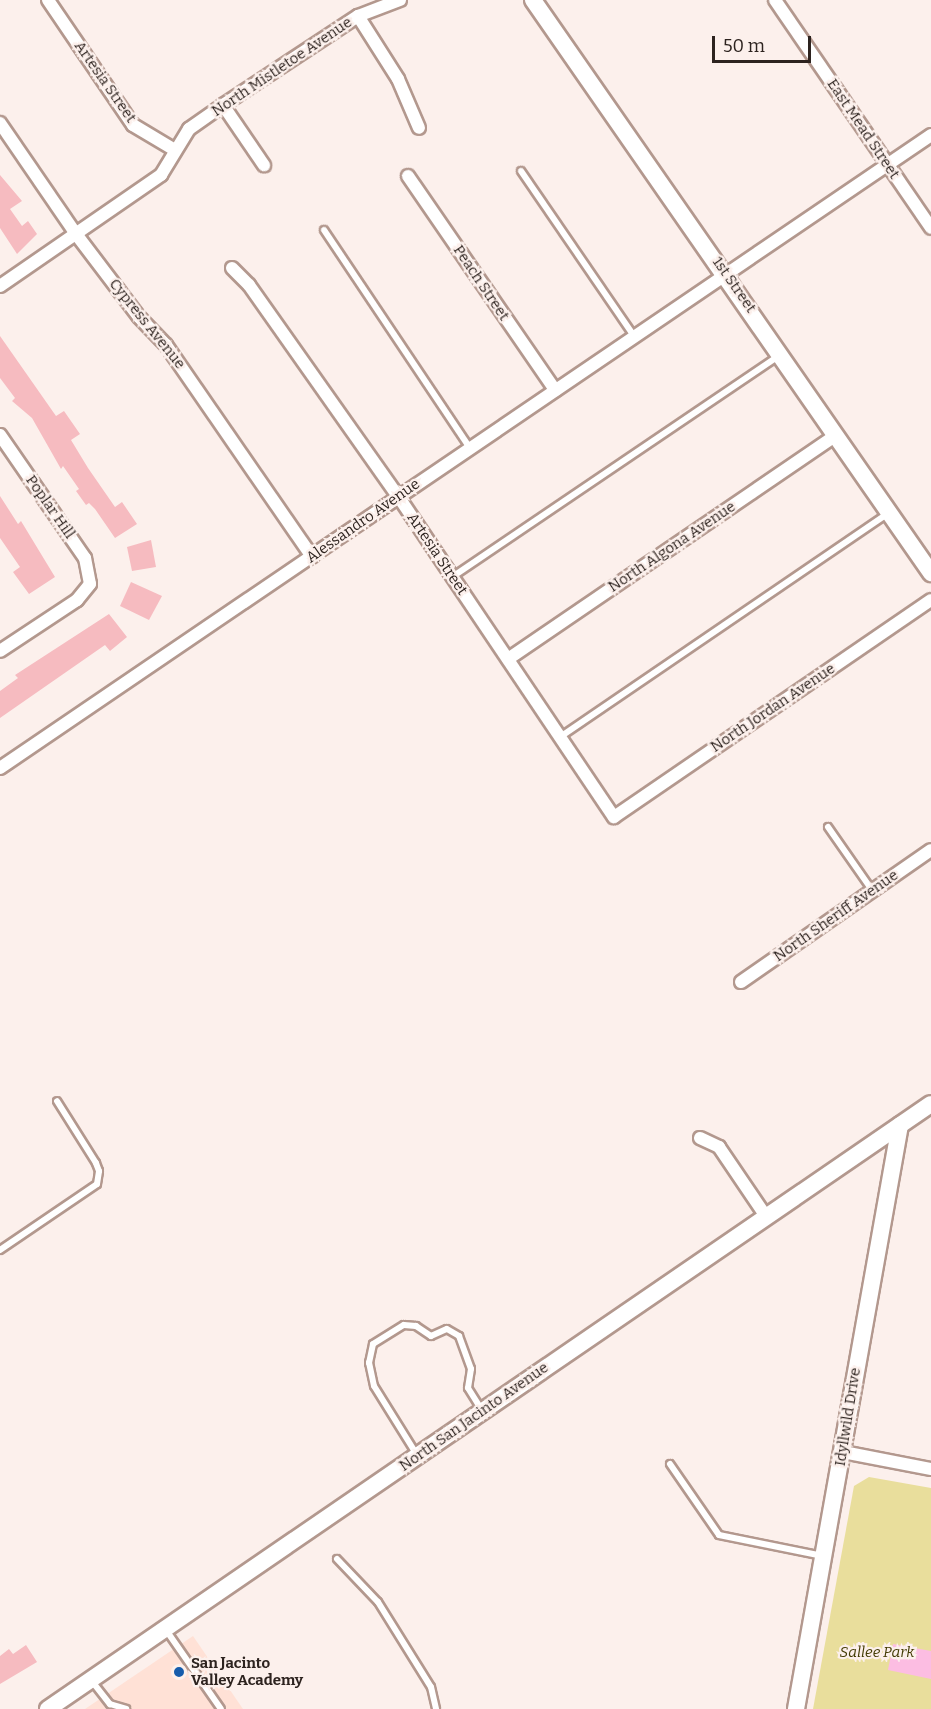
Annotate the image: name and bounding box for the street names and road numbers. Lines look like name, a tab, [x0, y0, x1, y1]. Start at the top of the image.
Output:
street label: North Mistletoe Avenue	[209, 13, 355, 121]
street label: Artesia Street	[70, 38, 140, 126]
street label: East Mead Street	[823, 76, 903, 182]
street label: Peach Street	[449, 242, 513, 324]
street label: 1st Street	[708, 254, 760, 316]
street label: Cypress Avenue	[105, 275, 189, 373]
street label: Poplar Hill	[22, 472, 78, 542]
street label: Alessandro Avenue	[303, 475, 423, 567]
street label: North Algona Avenue	[605, 498, 739, 596]
street label: Artesia Street	[403, 509, 471, 599]
street label: North Jordan Avenue	[707, 660, 839, 756]
street label: North Sheriff Avenue	[770, 866, 902, 966]
street label: North San Jacinto Avenue	[396, 1359, 552, 1475]
street label: Idyllwild Drive	[831, 1367, 865, 1467]

